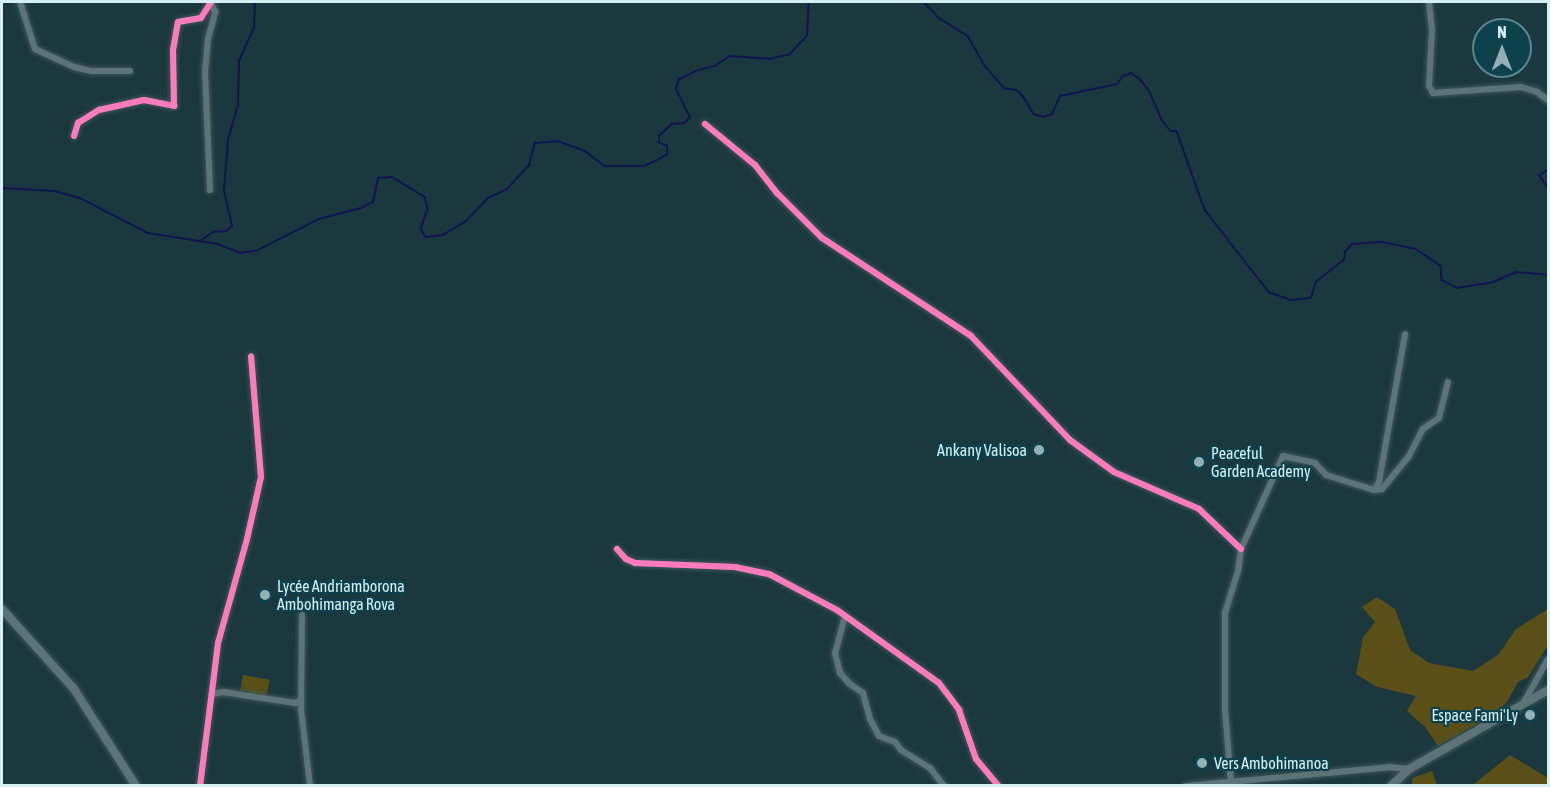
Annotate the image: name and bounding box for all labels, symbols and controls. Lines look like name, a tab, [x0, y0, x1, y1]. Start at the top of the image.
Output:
north arrow	[1472, 18, 1532, 78]
text: N	[1497, 23, 1507, 41]
place label: Ankany Valisoa	[937, 440, 1027, 460]
marker: Ankany Valisoa	[1032, 443, 1046, 457]
place label: Peaceful Garden Academy	[1211, 443, 1311, 481]
marker: Peaceful Garden Academy	[1192, 455, 1206, 469]
place label: Lycée Andriamborona Ambohimanga Rova	[277, 576, 405, 614]
marker: Lycée Andriamborona Ambohimanga Rova	[258, 588, 272, 602]
place label: Espace Fami'Ly	[1431, 705, 1518, 725]
marker: Espace Fami'Ly	[1523, 708, 1537, 722]
place label: Vers Ambohimanoa	[1214, 753, 1329, 773]
marker: Vers Ambohimanoa	[1195, 756, 1209, 770]

